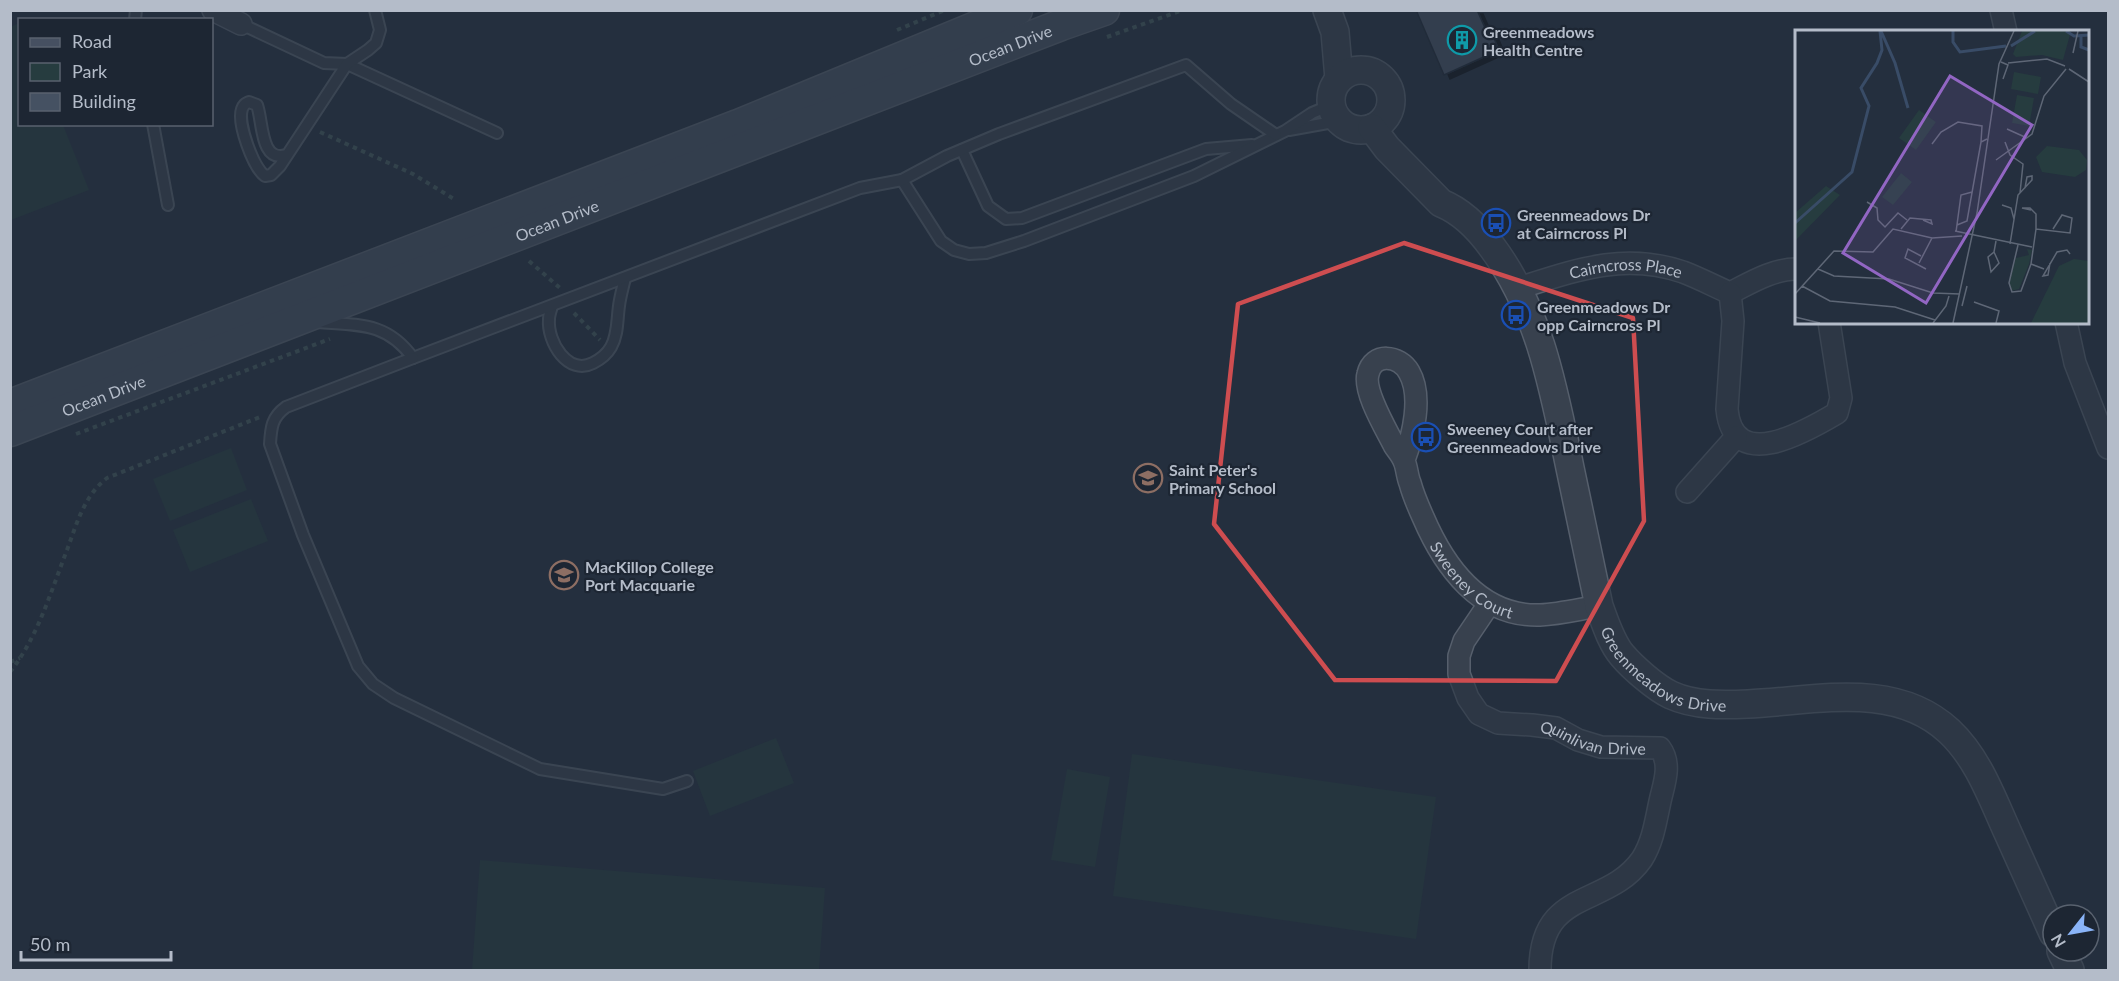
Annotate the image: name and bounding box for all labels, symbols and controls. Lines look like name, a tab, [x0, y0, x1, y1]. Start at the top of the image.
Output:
legend	[18, 18, 213, 126]
street label: Ocean Drive	[966, 20, 1054, 69]
place label: Greenmeadows Health Centre	[1483, 22, 1594, 59]
building icon: Greenmeadows Health Centre	[1446, 24, 1478, 56]
text: Road	[72, 30, 112, 52]
inset map	[1795, 30, 2089, 324]
text: Park	[72, 60, 108, 82]
text: Building	[72, 90, 136, 112]
street label: Ocean Drive	[512, 195, 601, 245]
place label: Greenmeadows Dr at Cairncross Pl	[1517, 205, 1650, 242]
bus stop icon: Greenmeadows Dr at Cairncross Pl	[1480, 207, 1512, 239]
street label: Cairncross Place	[1567, 254, 1685, 282]
place label: Greenmeadows Dr opp Cairncross Pl	[1537, 297, 1670, 334]
bus stop icon: Greenmeadows Dr opp Cairncross Pl	[1500, 299, 1532, 331]
street label: Ocean Drive	[59, 370, 148, 420]
place label: Sweeney Court after Greenmeadows Drive	[1447, 419, 1601, 456]
bus stop icon: Sweeney Court after Greenmeadows Drive	[1410, 421, 1442, 453]
place label: Saint Peter's Primary School	[1169, 460, 1276, 497]
school or university icon: Saint Peter's Primary School	[1132, 462, 1164, 494]
street label: Sweeney Court	[1427, 538, 1516, 621]
place label: MacKillop College Port Macquarie	[585, 557, 714, 594]
school or university icon: MacKillop College Port Macquarie	[548, 559, 580, 591]
street label: Greenmeadows Drive	[1598, 623, 1726, 714]
street label: Quinlivan Drive	[1540, 717, 1646, 757]
north arrow	[2041, 903, 2101, 963]
scale bar	[21, 924, 171, 962]
text: N	[2046, 931, 2069, 951]
text: 50 m	[30, 933, 70, 955]

